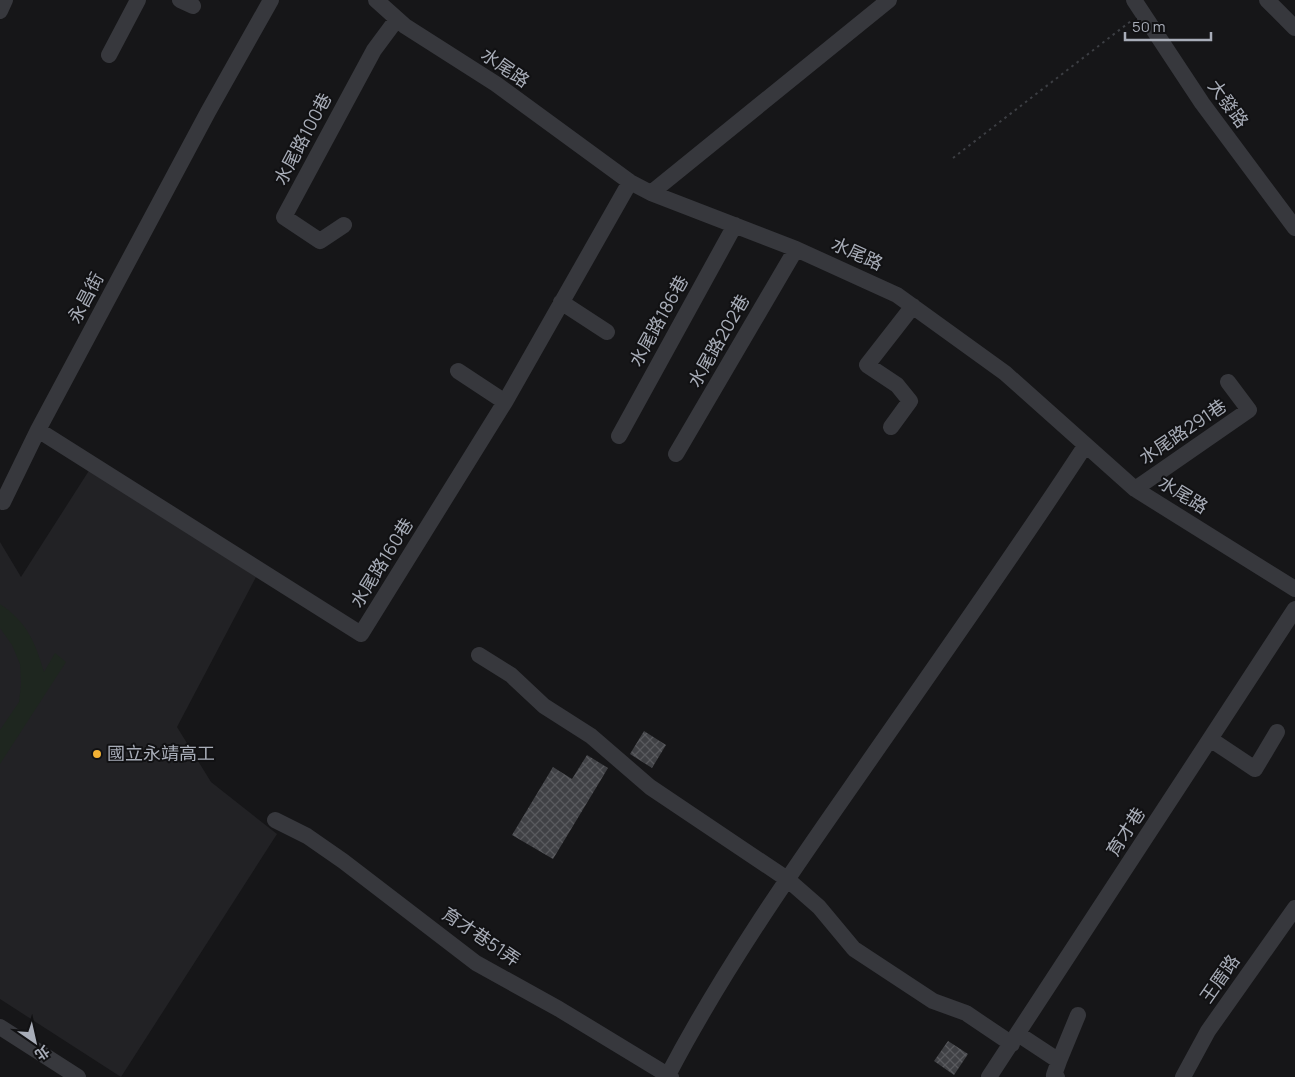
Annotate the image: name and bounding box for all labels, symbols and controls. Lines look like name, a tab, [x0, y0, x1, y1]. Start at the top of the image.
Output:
scale bar	[1125, 10, 1211, 42]
text: 50 m	[1132, 16, 1166, 37]
street label: 水尾路	[477, 42, 535, 92]
street label: 大發路	[1203, 75, 1254, 132]
street label: 水尾路100巷	[268, 88, 336, 189]
street label: 水尾路	[828, 231, 887, 275]
street label: 永昌街	[62, 268, 108, 327]
street label: 水尾路186巷	[623, 271, 693, 370]
street label: 水尾路202巷	[682, 290, 754, 391]
street label: 水尾路291巷	[1134, 393, 1231, 469]
street label: 水尾路	[1154, 470, 1213, 519]
street label: 水尾路160巷	[344, 513, 418, 612]
place label: 國立永靖高工	[107, 741, 215, 765]
marker: 國立永靖高工	[91, 748, 103, 760]
street label: 育才巷	[1100, 802, 1150, 861]
street label: 育才巷51弄	[438, 901, 525, 971]
street label: 王厝路	[1194, 949, 1244, 1007]
north arrow	[10, 1017, 60, 1067]
text: 北	[31, 1041, 54, 1065]

